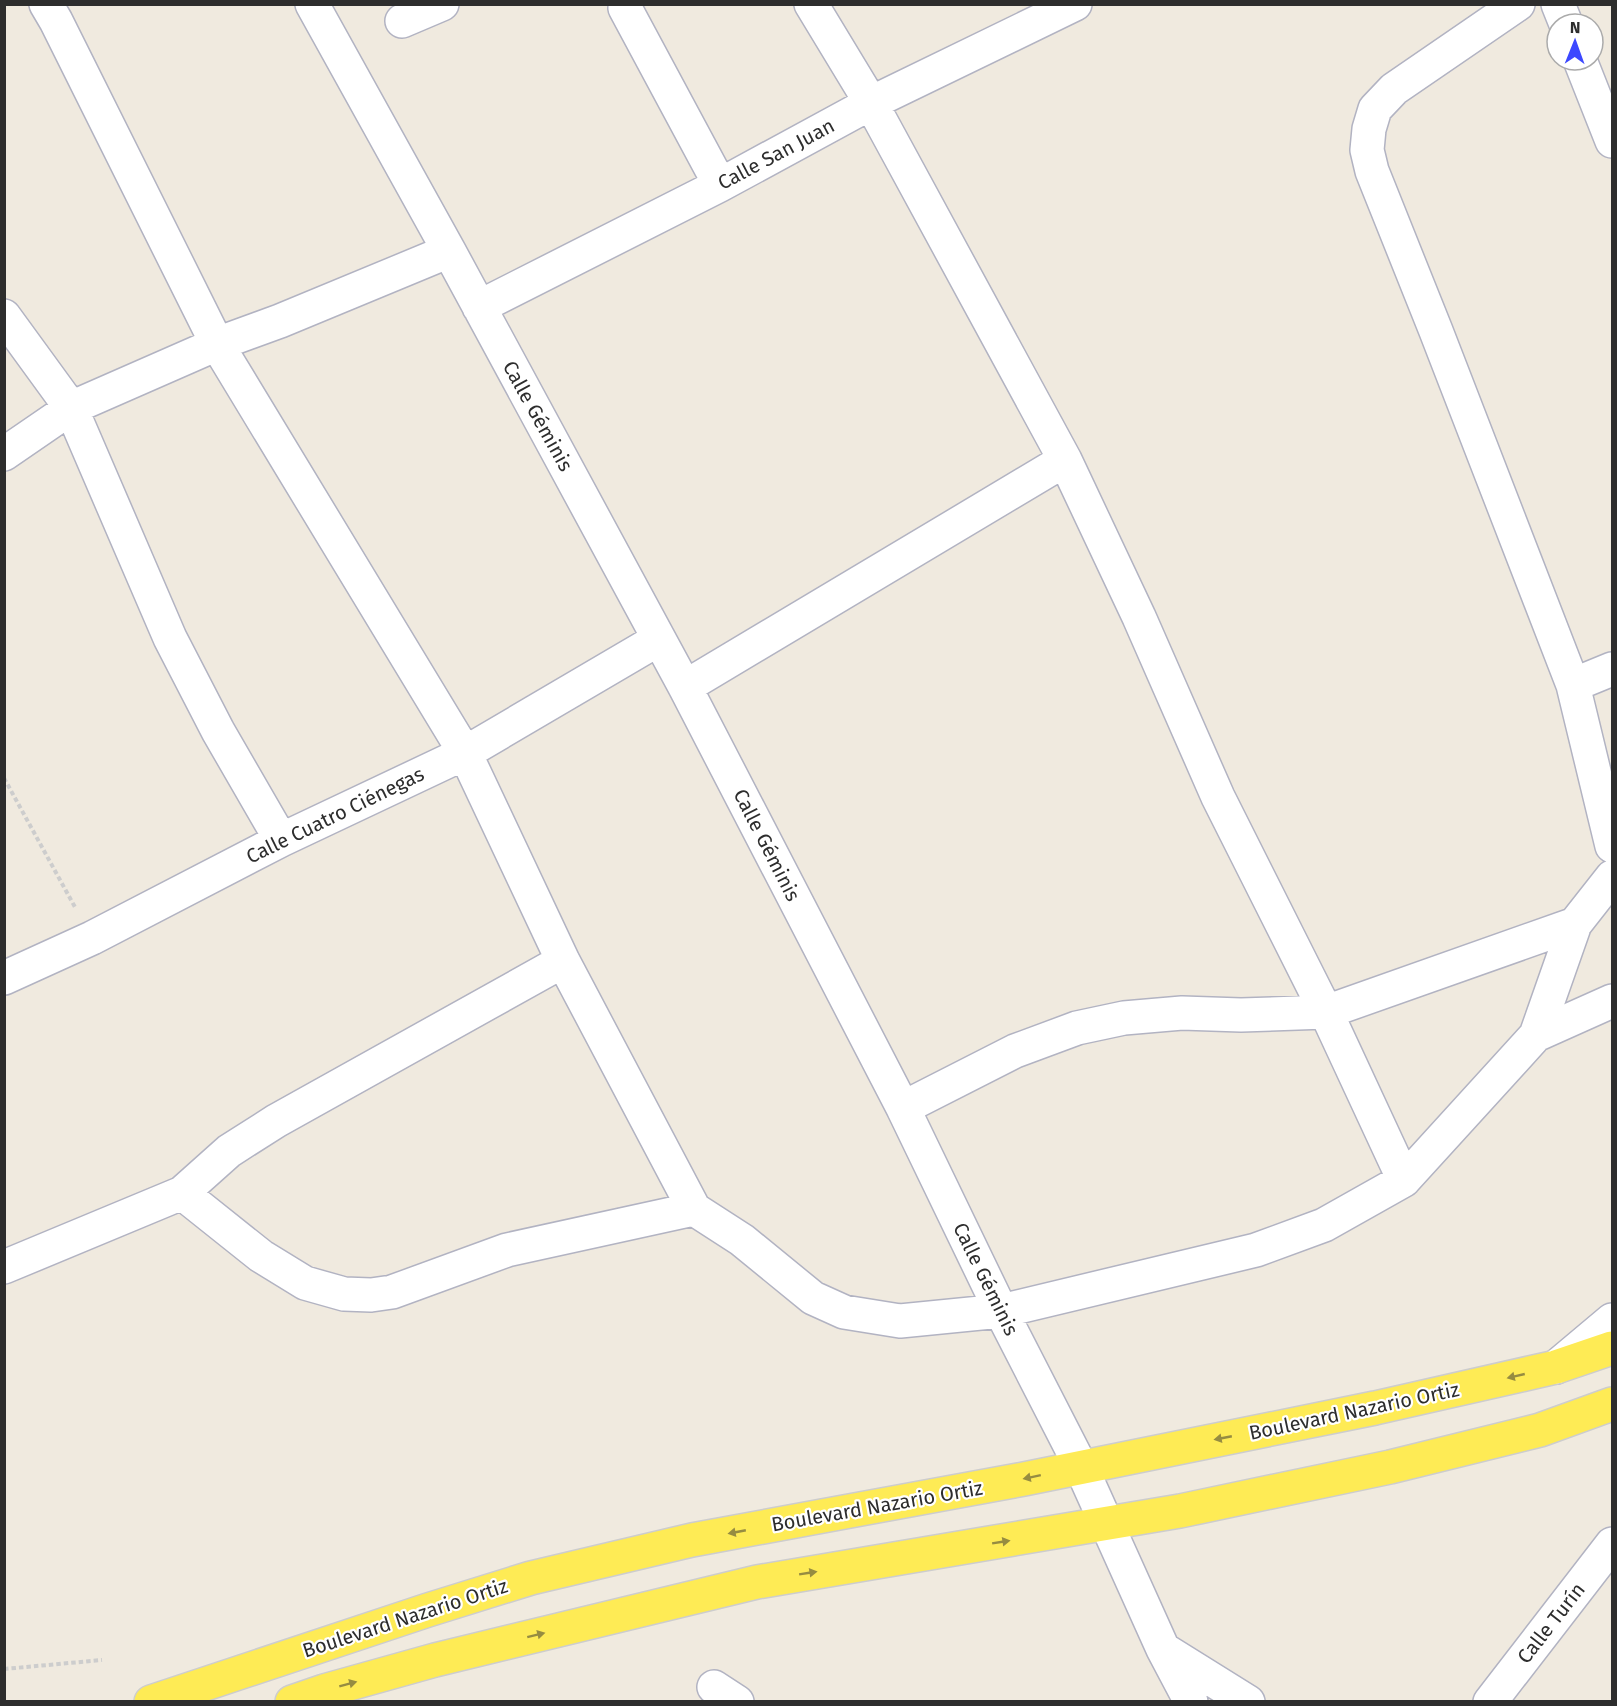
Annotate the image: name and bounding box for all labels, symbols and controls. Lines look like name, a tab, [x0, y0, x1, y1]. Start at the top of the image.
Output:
north arrow	[1545, 12, 1605, 72]
text: N	[1570, 18, 1581, 37]
street label: Calle San Juan	[714, 113, 838, 195]
street label: Calle Géminis	[498, 357, 578, 475]
street label: Calle Cuatro Ciénegas	[242, 762, 428, 868]
street label: Calle Géminis	[729, 785, 805, 905]
street label: Calle Géminis	[948, 1219, 1024, 1339]
one-way arrow	[1506, 1372, 1525, 1381]
street label: Boulevard Nazario Ortiz	[1247, 1377, 1462, 1445]
one-way arrow	[1213, 1434, 1232, 1443]
one-way arrow	[1022, 1473, 1041, 1483]
street label: Boulevard Nazario Ortiz	[769, 1476, 985, 1536]
one-way arrow	[727, 1528, 746, 1537]
one-way arrow	[991, 1537, 1010, 1546]
one-way arrow	[799, 1568, 818, 1577]
street label: Boulevard Nazario Ortiz	[299, 1573, 511, 1663]
street label: Calle Turín	[1512, 1578, 1590, 1668]
one-way arrow	[527, 1629, 545, 1639]
one-way arrow	[339, 1679, 357, 1688]

